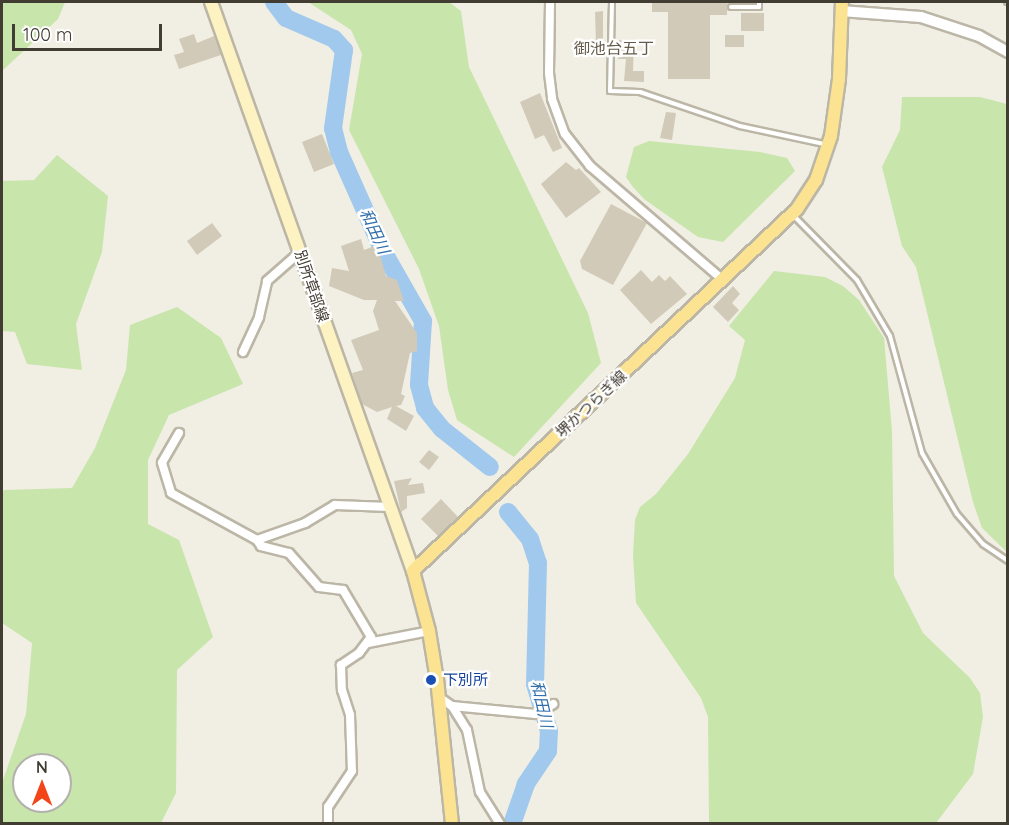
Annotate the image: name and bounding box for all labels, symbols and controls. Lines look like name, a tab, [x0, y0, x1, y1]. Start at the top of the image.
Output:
scale bar	[15, 12, 165, 50]
text: 100 m	[23, 23, 72, 46]
district label: 御池台五丁	[574, 38, 654, 58]
water label: 和田川	[356, 205, 394, 257]
street label: 別所草部線	[291, 248, 333, 324]
street label: 堺かつらぎ線	[552, 367, 630, 441]
place label: 下別所	[443, 671, 488, 689]
marker: 下別所	[424, 673, 438, 687]
water label: 和田川	[527, 678, 557, 730]
north arrow	[12, 753, 72, 813]
text: N	[36, 757, 48, 777]

